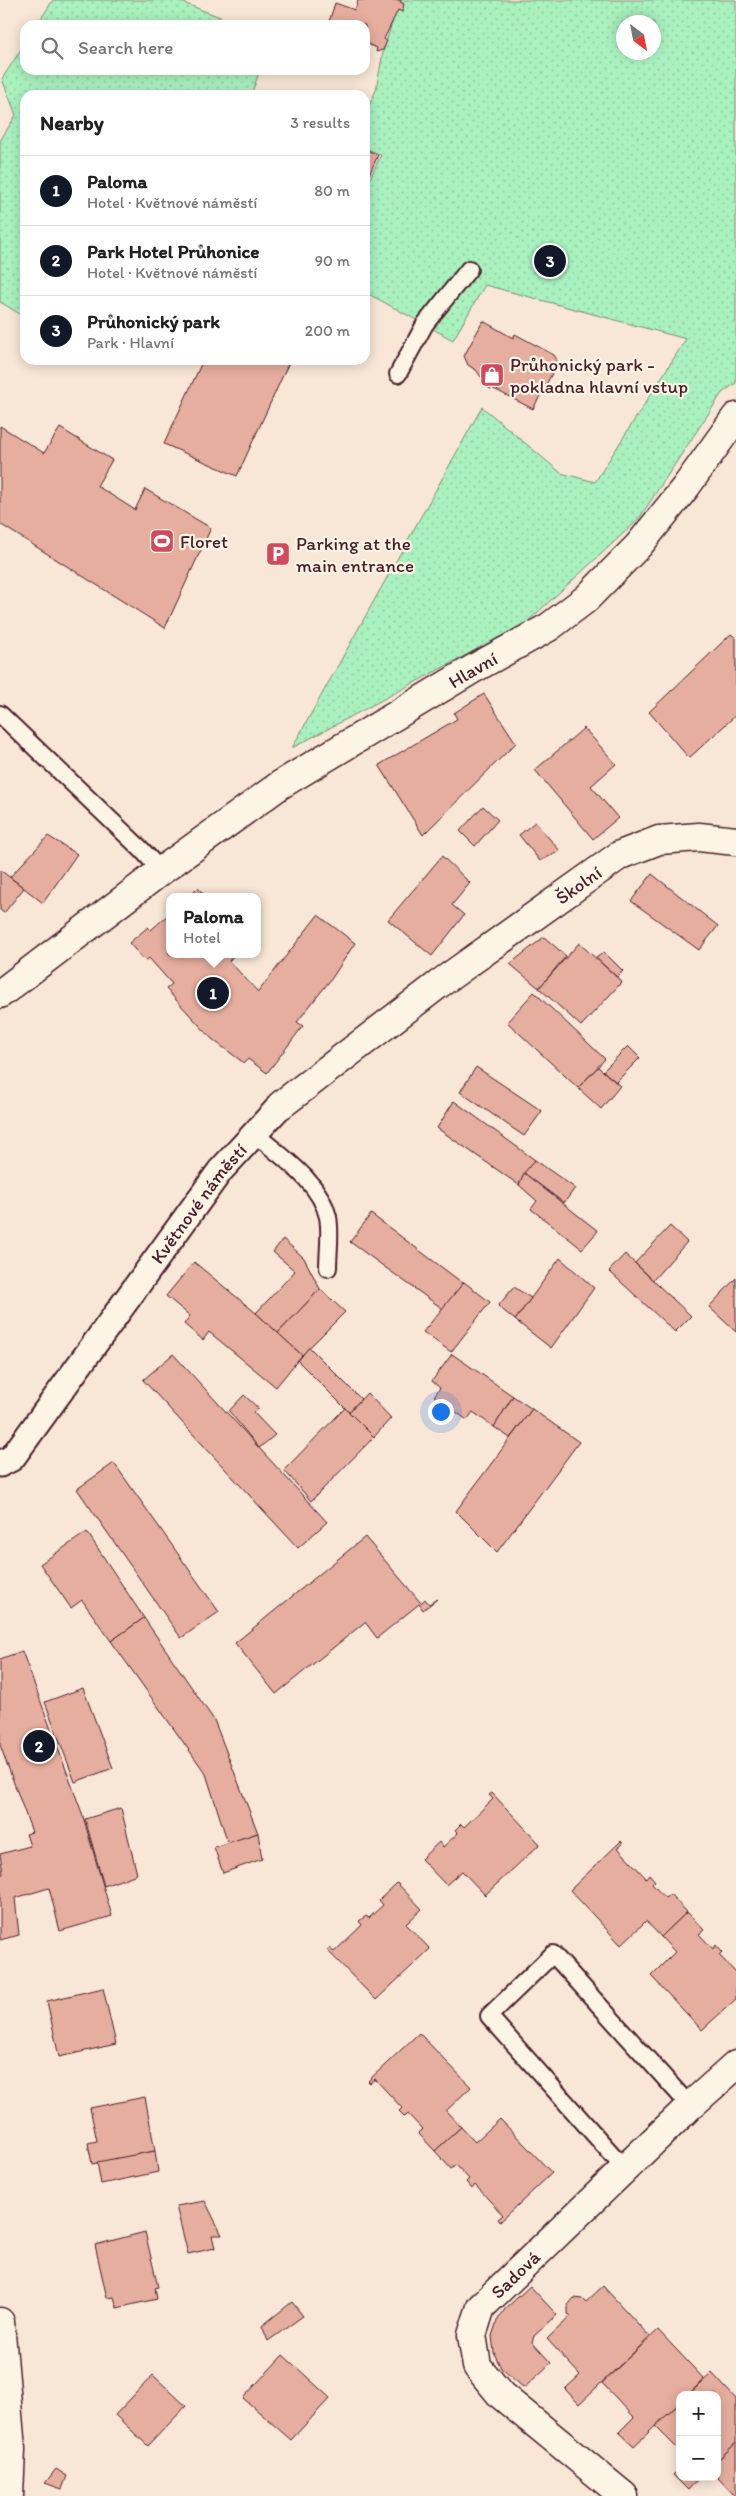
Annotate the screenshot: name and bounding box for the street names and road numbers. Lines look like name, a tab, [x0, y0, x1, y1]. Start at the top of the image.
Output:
street label: Hlavní	[444, 646, 501, 693]
street label: Školní	[551, 860, 606, 909]
street label: Květnové náměstí	[145, 1138, 251, 1268]
street label: Sadová	[486, 2245, 545, 2303]

